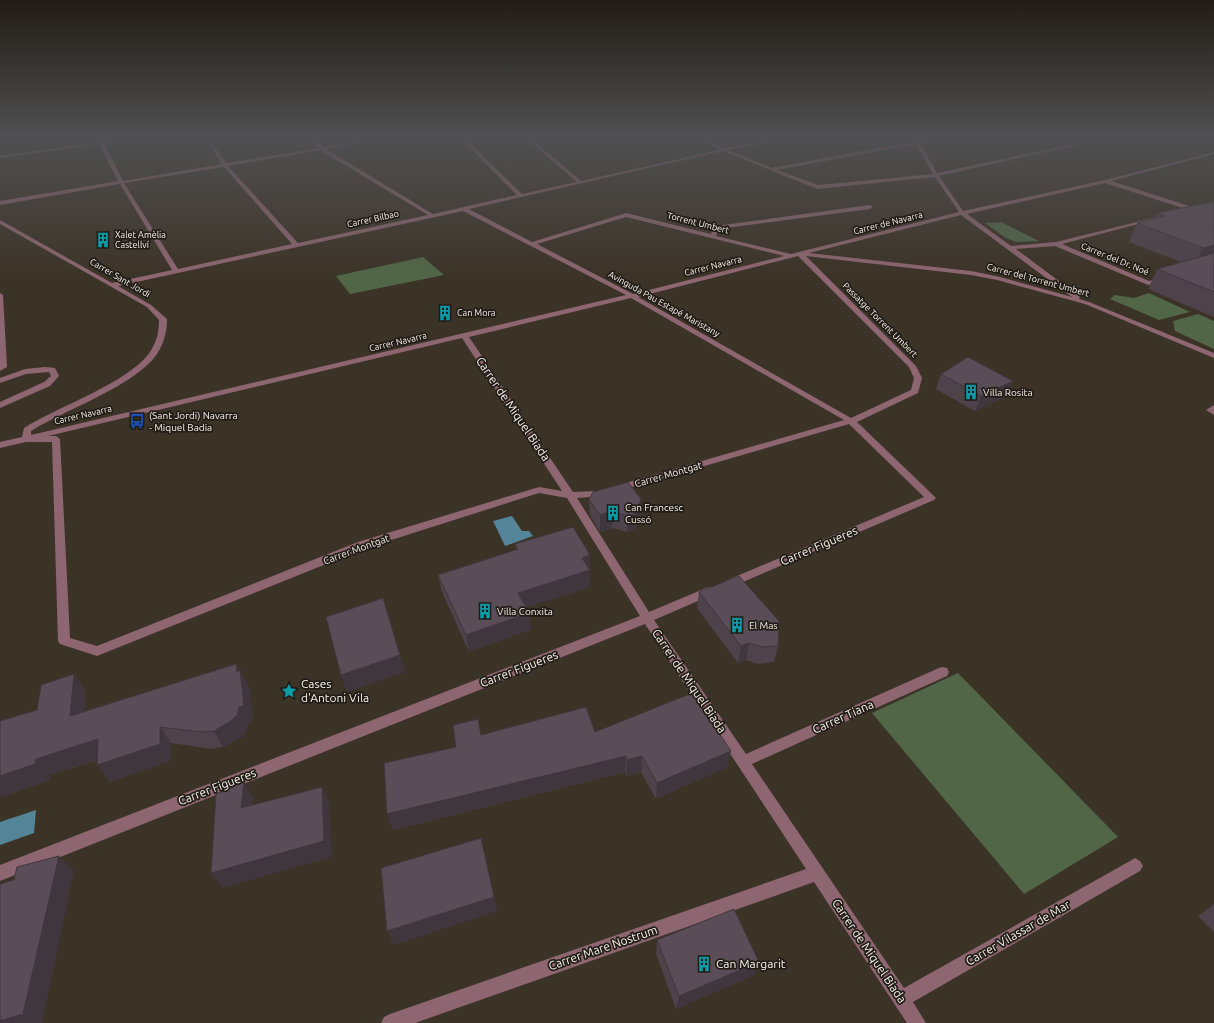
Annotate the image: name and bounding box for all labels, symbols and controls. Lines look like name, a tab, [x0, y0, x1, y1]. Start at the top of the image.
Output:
street label: Carrer Bilbao	[346, 209, 400, 229]
street label: Torrent Umbert	[666, 210, 730, 236]
street label: Carrer de Navarra	[852, 210, 924, 236]
place label: Xalet Amèlia Castellví	[115, 230, 166, 250]
building icon: Xalet Amèlia Castellví	[94, 231, 112, 249]
street label: Carrer del Dr. Noé	[1080, 241, 1150, 277]
street label: Carrer Navarra	[683, 254, 743, 278]
street label: Carrer Sant Jordi	[88, 257, 152, 299]
street label: Carrer del Torrent Umbert	[986, 262, 1091, 299]
street label: Avinguda Pau Estapé Maristany	[607, 269, 722, 339]
street label: Passatge Torrent Umbert	[841, 281, 920, 360]
building icon: Can Mora	[436, 304, 454, 322]
place label: Can Mora	[457, 308, 495, 318]
street label: Carrer Navarra	[368, 331, 428, 353]
street label: Carrer de Miquel Biada	[474, 354, 553, 463]
building icon: Villa Rosita	[962, 383, 980, 401]
place label: Villa Rosita	[983, 387, 1033, 398]
street label: Carrer Navarra	[53, 404, 113, 426]
place label: (Sant Jordi) Navarra - Miquel Badia	[149, 410, 238, 433]
bus stop icon: (Sant Jordi) Navarra - Miquel Badia	[128, 412, 146, 430]
street label: Carrer Montgat	[633, 460, 703, 489]
place label: Can Francesc Cussó	[625, 502, 683, 525]
building icon: Can Francesc Cussó	[604, 504, 622, 522]
street label: Carrer Figueres	[778, 523, 859, 568]
street label: Carrer Montgat	[322, 532, 391, 567]
building icon: Villa Conxita	[476, 602, 494, 620]
place label: Villa Conxita	[497, 606, 553, 617]
building icon: El Mas	[728, 616, 746, 634]
place label: El Mas	[749, 620, 778, 631]
street label: Carrer de Miquel Biada	[650, 626, 729, 735]
street label: Carrer Figueres	[478, 648, 560, 689]
place label: Cases d'Antoni Vila	[301, 677, 369, 704]
place icon: Cases d'Antoni Vila	[280, 682, 298, 700]
street label: Carrer Tiana	[810, 697, 875, 736]
street label: Carrer Figueres	[176, 766, 258, 807]
street label: Carrer de Miquel Biada	[830, 896, 909, 1005]
street label: Carrer Vilassar de Mar	[963, 897, 1073, 968]
street label: Carrer Mare Nostrum	[547, 923, 659, 972]
building icon: Can Margarit	[695, 955, 713, 973]
place label: Can Margarit	[716, 957, 786, 970]

